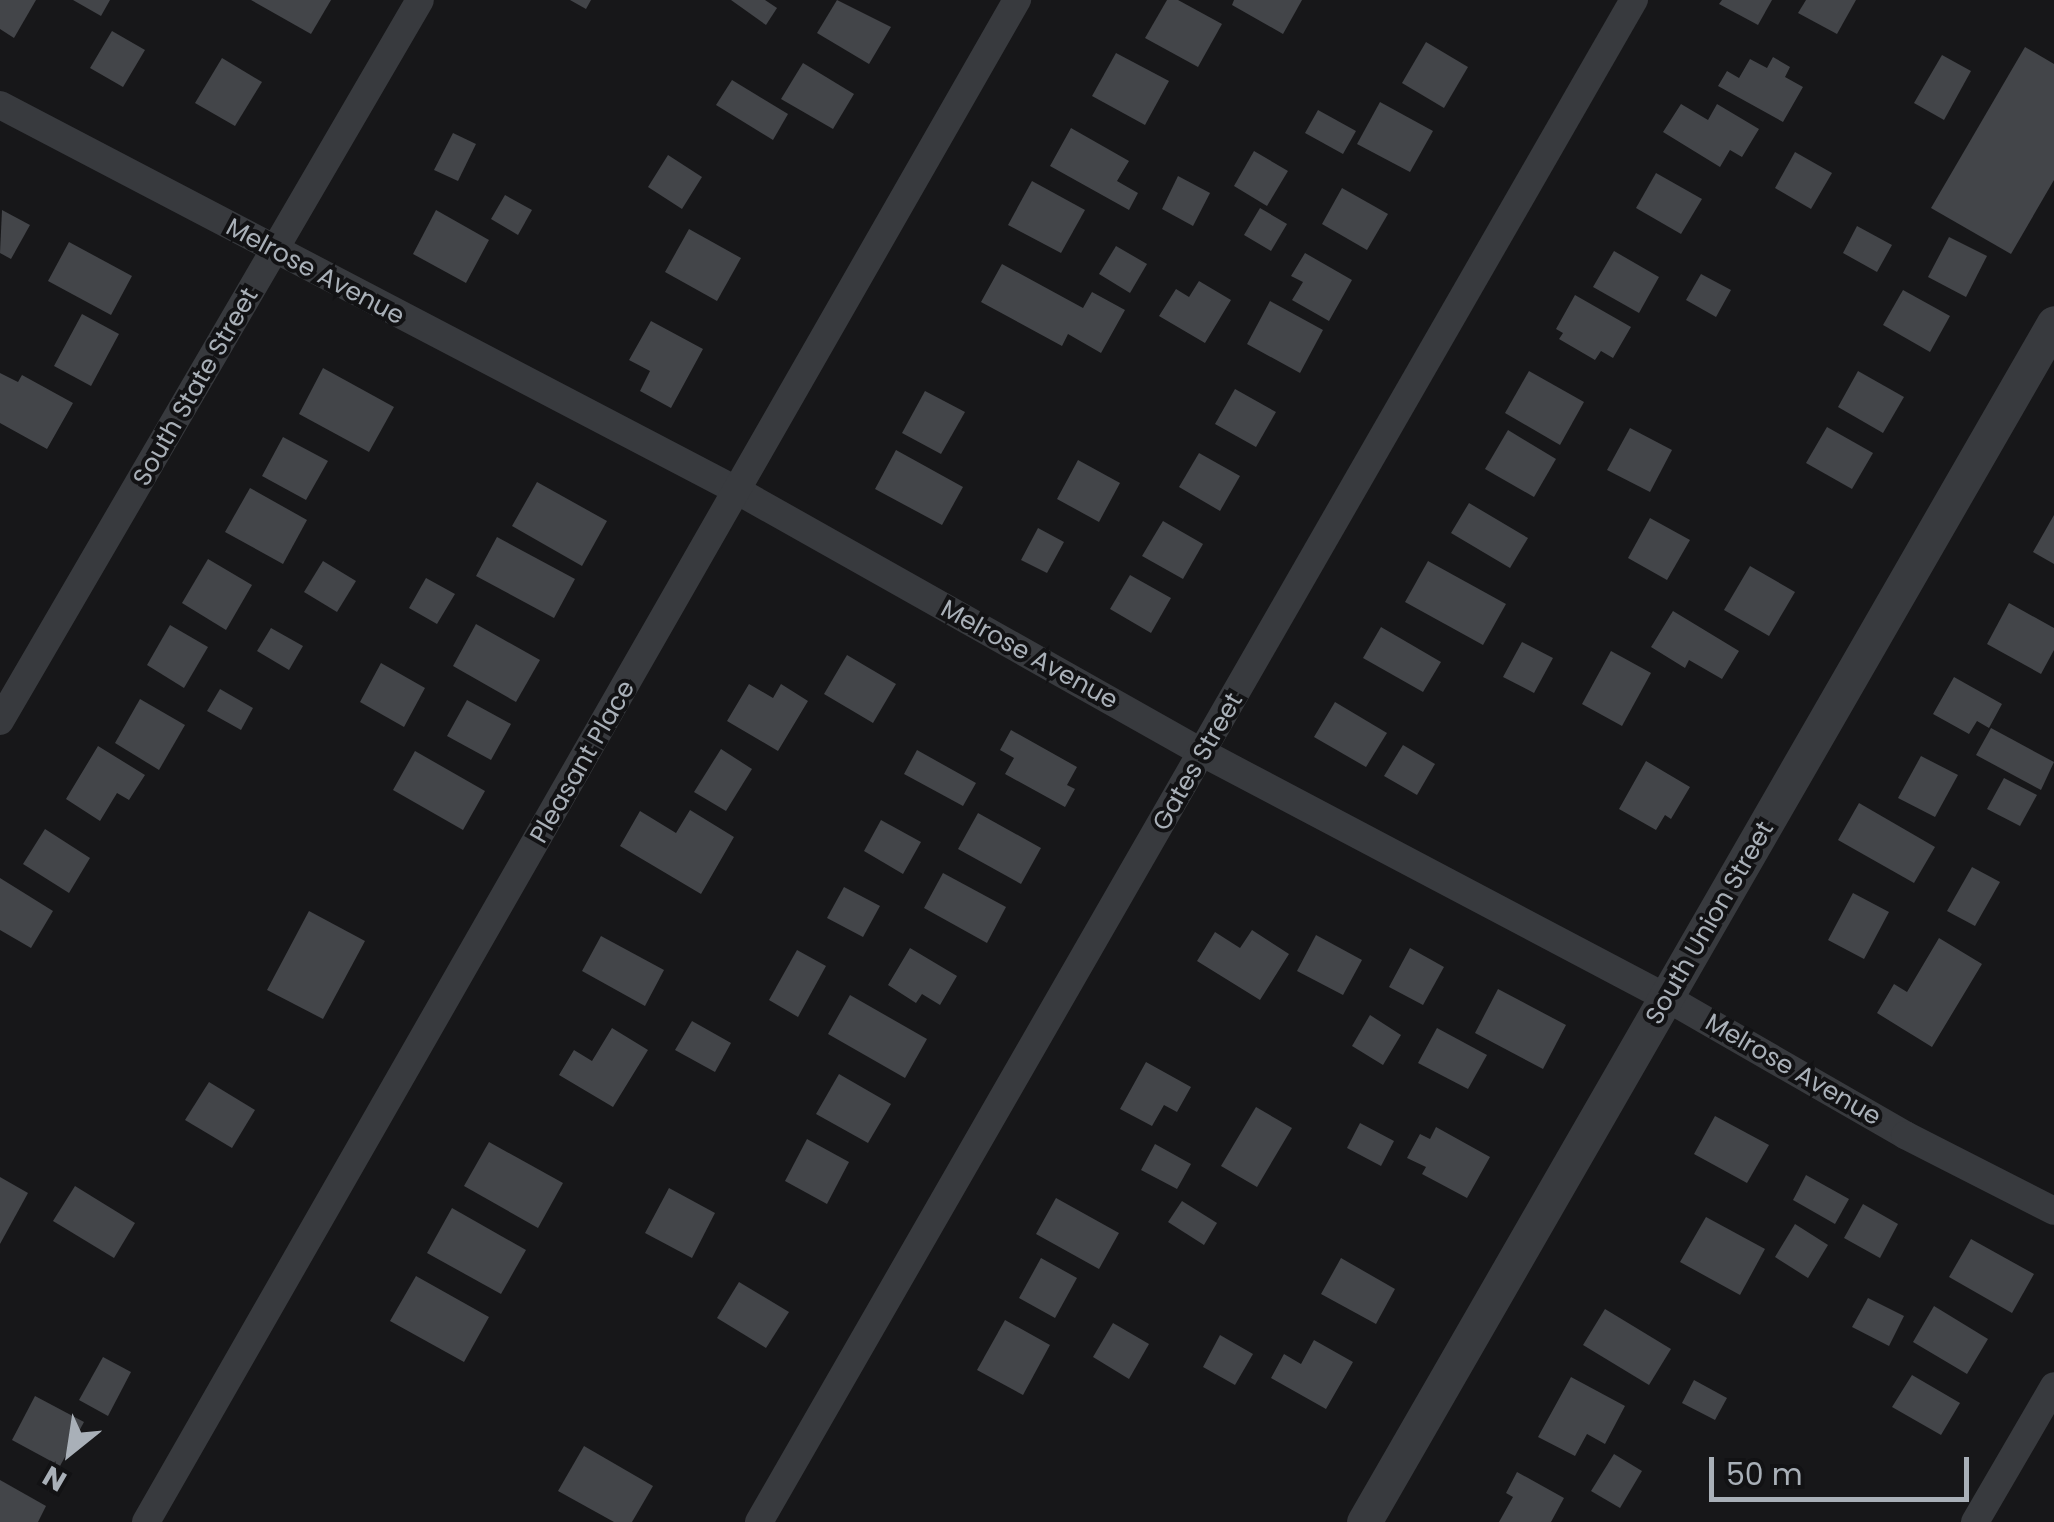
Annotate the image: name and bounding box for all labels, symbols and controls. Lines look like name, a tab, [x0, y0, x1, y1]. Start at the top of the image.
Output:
street label: Melrose Avenue	[221, 212, 409, 332]
street label: South State Street	[127, 283, 265, 491]
street label: Melrose Avenue	[935, 594, 1123, 716]
street label: Pleasant Place	[524, 675, 642, 849]
street label: Gates Street	[1147, 688, 1249, 836]
street label: South Union Street	[1640, 816, 1780, 1030]
street label: Melrose Avenue	[1700, 1008, 1886, 1132]
north arrow	[20, 1402, 120, 1502]
scale bar	[1714, 1437, 1974, 1499]
text: 50 m	[1726, 1453, 1803, 1496]
text: N	[36, 1456, 74, 1501]

